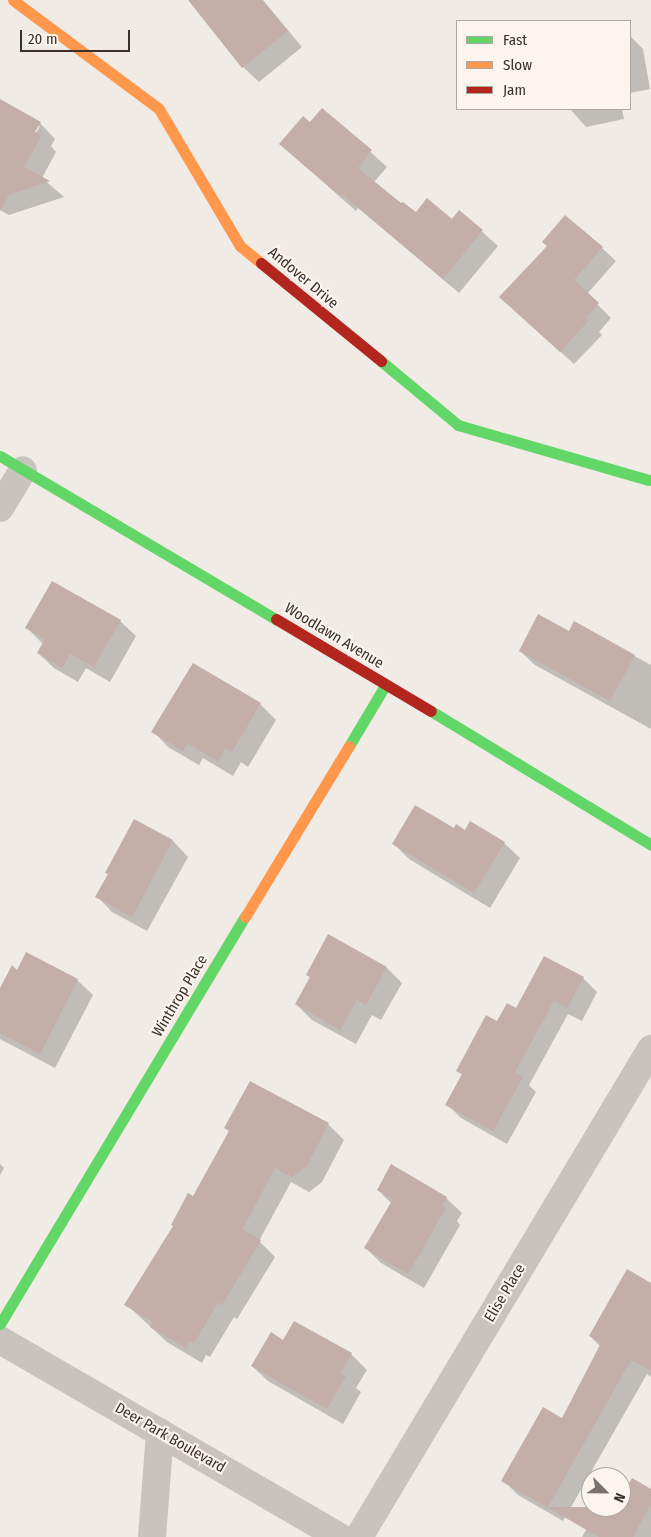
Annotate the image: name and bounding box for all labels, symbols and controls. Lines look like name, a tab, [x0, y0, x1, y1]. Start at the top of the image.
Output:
scale bar	[22, 20, 132, 52]
legend	[456, 20, 631, 110]
text: 20 m	[28, 30, 58, 48]
text: Fast	[503, 31, 527, 49]
text: Slow	[503, 56, 532, 74]
text: Jam	[503, 81, 526, 99]
street label: Andover Drive	[264, 243, 342, 313]
street label: Woodlawn Avenue	[281, 599, 387, 673]
street label: Winthrop Place	[148, 952, 212, 1040]
street label: Elise Place	[481, 1261, 529, 1325]
street label: Deer Park Boulevard	[112, 1399, 228, 1477]
north arrow	[581, 1467, 631, 1517]
text: N	[610, 1490, 629, 1505]

